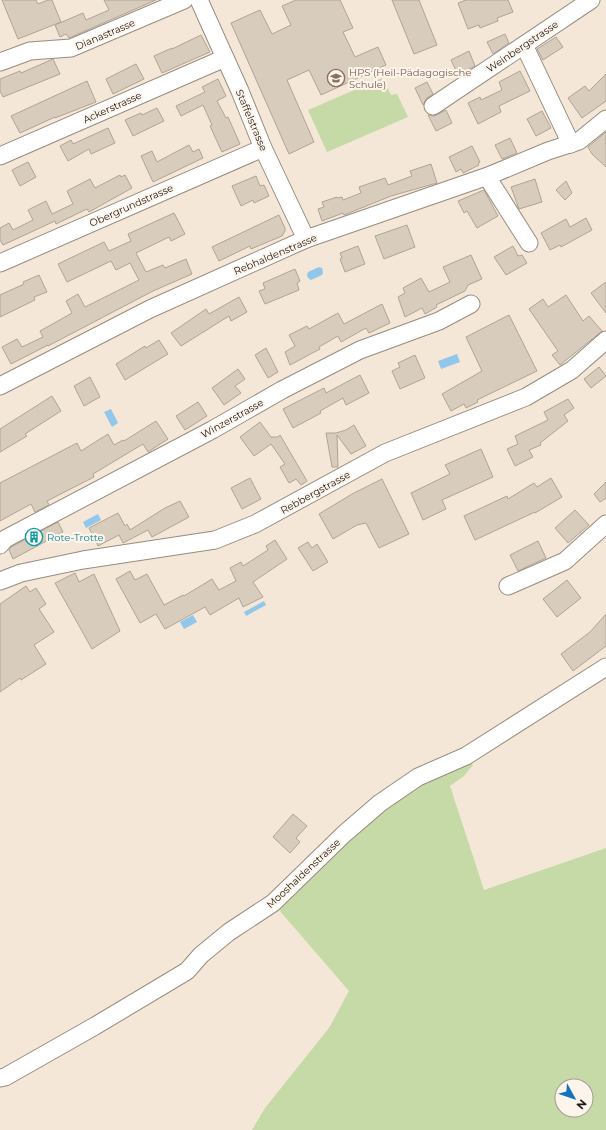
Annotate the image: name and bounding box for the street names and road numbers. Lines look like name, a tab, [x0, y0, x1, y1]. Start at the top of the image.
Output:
street label: Dianastrasse	[73, 16, 137, 53]
street label: Weinbergstrasse	[484, 18, 561, 75]
street label: Staffelstrasse	[233, 87, 270, 153]
street label: Ackerstrasse	[81, 89, 143, 126]
street label: Obergrundstrasse	[87, 181, 175, 230]
street label: Rebhaldenstrasse	[232, 231, 319, 278]
street label: Winzerstrasse	[199, 396, 266, 441]
street label: Rebbergstrasse	[278, 468, 352, 517]
street label: Mooshaldenstrasse	[264, 836, 343, 911]

